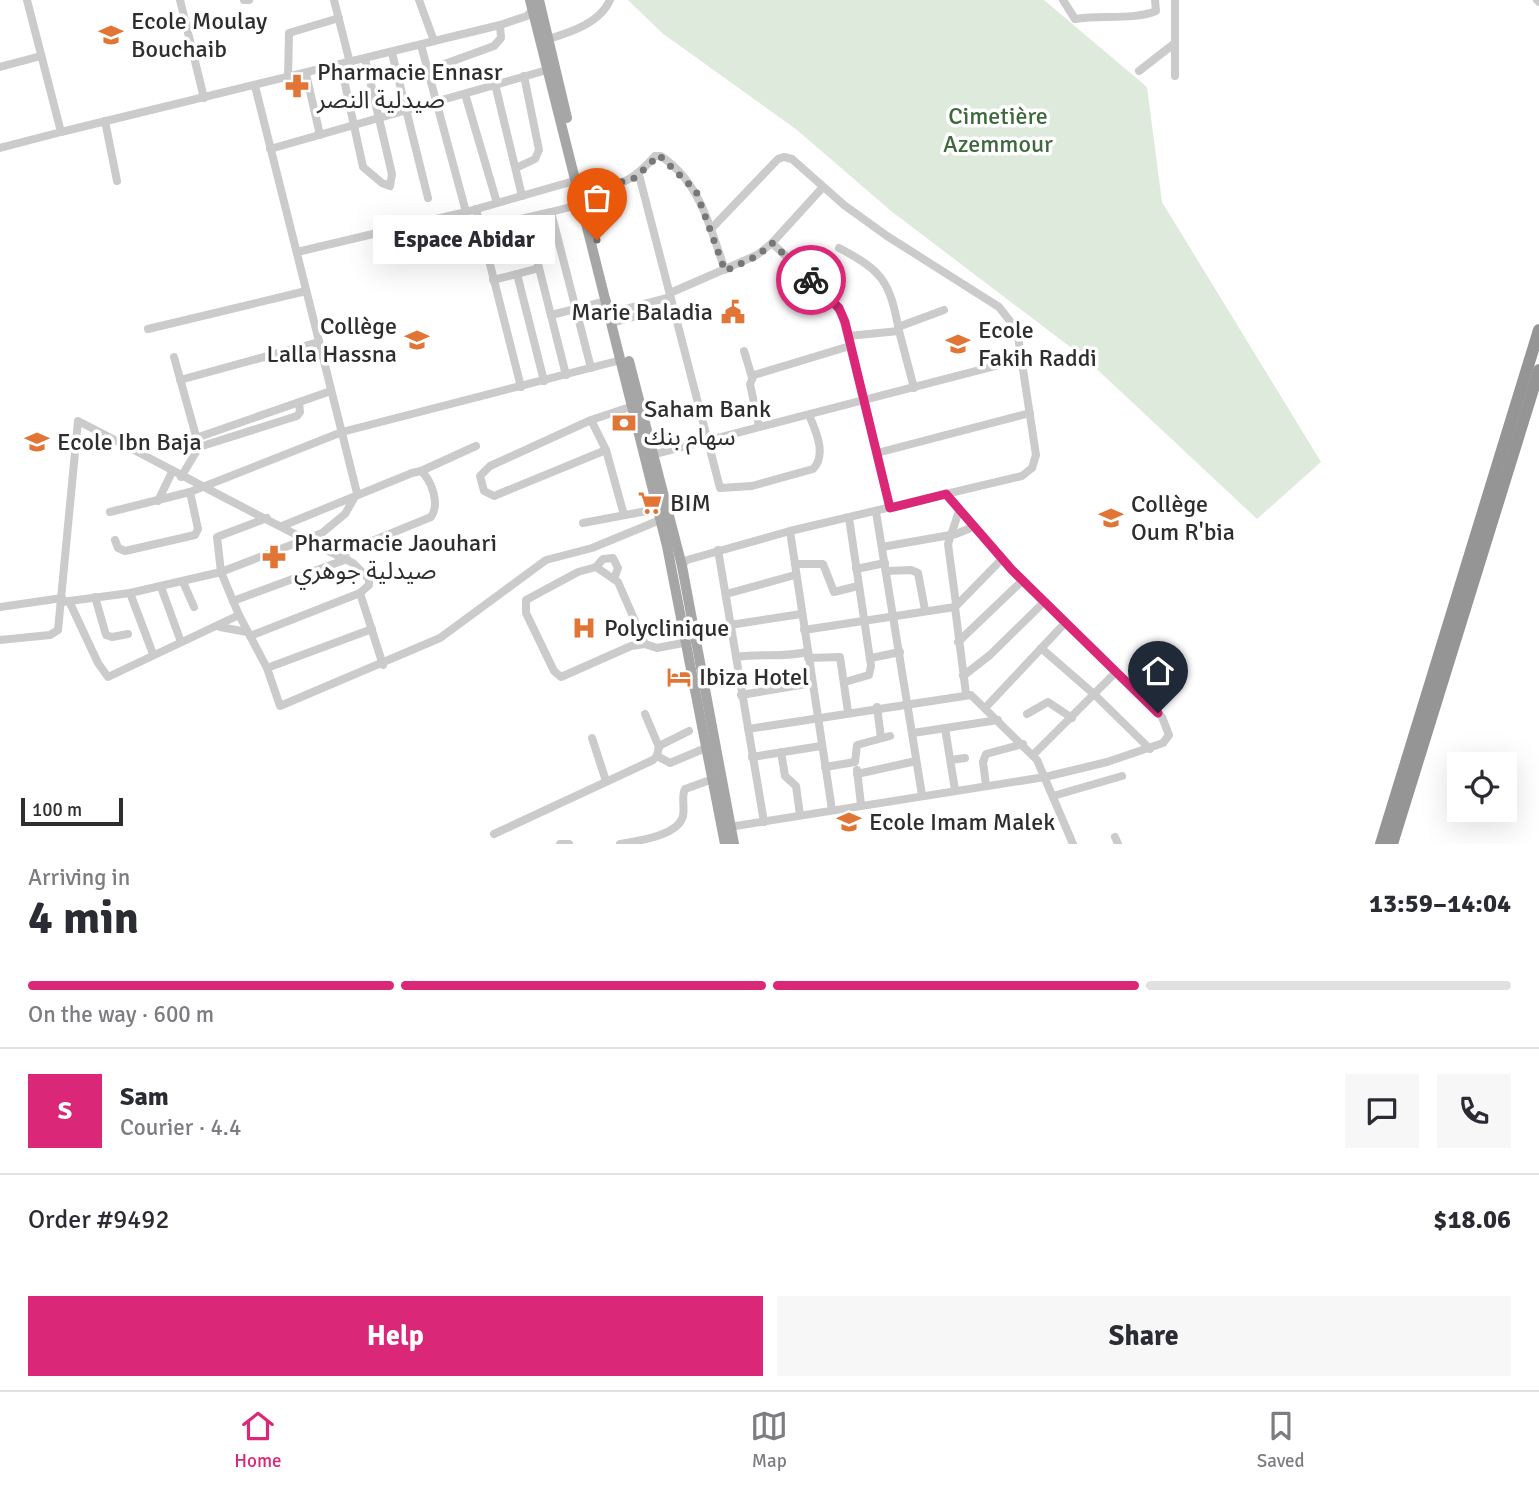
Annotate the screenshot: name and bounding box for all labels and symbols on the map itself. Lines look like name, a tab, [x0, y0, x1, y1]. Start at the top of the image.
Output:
place label: Ecole Moulay Bouchaib	[131, 6, 267, 64]
school or university icon: Ecole Moulay Bouchaib	[97, 21, 125, 49]
place label: Pharmacie Ennasr صيدلية النصر	[316, 57, 503, 115]
pharmacy icon: Pharmacie Ennasr صيدلية النصر	[283, 72, 311, 100]
park label: Cimetière Azemmour	[943, 101, 1053, 159]
pin	[567, 168, 627, 240]
callout: Espace Abidar	[373, 216, 555, 264]
courier	[776, 245, 846, 315]
place label: Marie Baladia	[571, 297, 713, 327]
public building icon: Marie Baladia	[719, 298, 747, 326]
place label: Collège Lalla Hassna	[267, 311, 397, 369]
place label: Ecole Fakih Raddi	[978, 315, 1097, 373]
school or university icon: Collège Lalla Hassna	[403, 326, 431, 354]
school or university icon: Ecole Fakih Raddi	[944, 330, 972, 358]
place label: Saham Bank سهام بنك	[644, 394, 771, 455]
bank icon: Saham Bank سهام بنك	[610, 409, 638, 437]
place label: Ecole Ibn Baja	[57, 427, 202, 457]
school or university icon: Ecole Ibn Baja	[23, 428, 51, 456]
place label: BIM	[670, 488, 711, 518]
supermarket icon: BIM	[636, 489, 664, 517]
place label: Collège Oum R'bia	[1131, 489, 1235, 547]
school or university icon: Collège Oum R'bia	[1097, 504, 1125, 532]
place label: Pharmacie Jaouhari صيدلية جوهري	[294, 528, 497, 590]
pharmacy icon: Pharmacie Jaouhari صيدلية جوهري	[260, 543, 288, 571]
place label: Polyclinique	[604, 613, 729, 643]
hospital icon: Polyclinique	[570, 614, 598, 642]
pin	[1128, 641, 1188, 713]
place label: Ibiza Hotel	[699, 662, 809, 692]
hotel icon: Ibiza Hotel	[665, 663, 693, 691]
scale bar	[21, 795, 122, 827]
place label: Ecole Imam Malek	[869, 807, 1055, 837]
school or university icon: Ecole Imam Malek	[835, 808, 863, 836]

